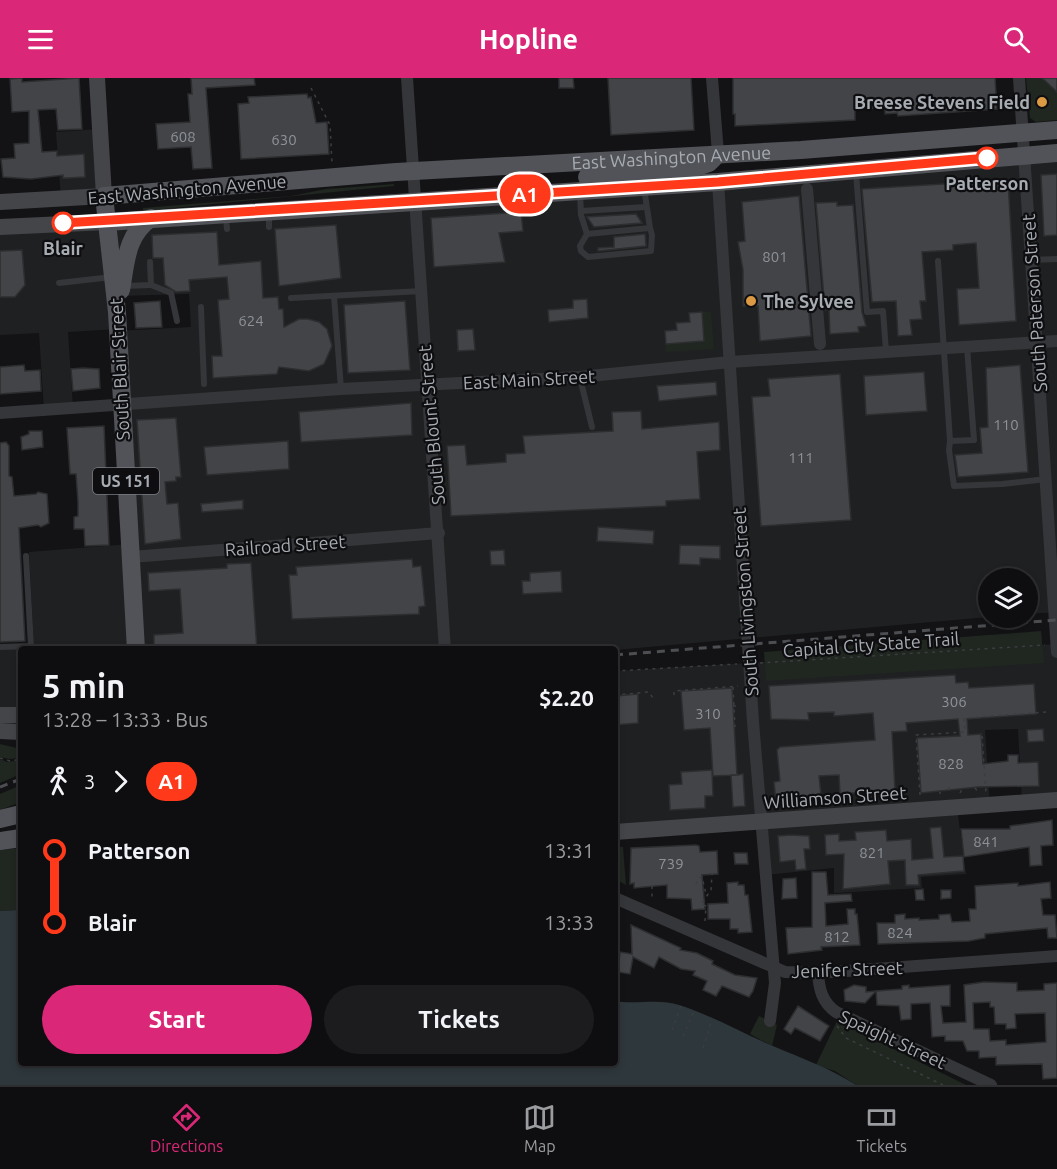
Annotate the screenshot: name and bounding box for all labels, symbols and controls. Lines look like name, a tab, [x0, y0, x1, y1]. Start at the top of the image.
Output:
icon: menu	[24, 23, 57, 56]
icon: search	[1000, 23, 1033, 56]
text: Hopline	[479, 24, 578, 54]
place label: Breese Stevens Field	[854, 92, 1030, 112]
marker: Breese Stevens Field	[1035, 95, 1049, 109]
house number: 608	[170, 128, 196, 145]
house number: 630	[271, 131, 297, 148]
street label: East Washington Avenue	[571, 142, 772, 172]
marker: Patterson	[976, 147, 998, 169]
street label: East Washington Avenue	[87, 170, 287, 208]
place label: Patterson	[945, 173, 1029, 193]
line badge: A1	[498, 174, 552, 214]
text: A1	[512, 182, 538, 206]
marker: Blair	[52, 212, 74, 234]
street label: South Paterson Street	[1018, 213, 1050, 393]
place label: Blair	[43, 238, 83, 258]
house number: 801	[762, 248, 788, 265]
place label: The Sylvee	[763, 291, 854, 311]
marker: The Sylvee	[744, 294, 758, 308]
street label: South Blair Street	[105, 297, 133, 441]
house number: 624	[238, 312, 264, 329]
street label: South Blount Street	[414, 344, 448, 506]
street label: East Main Street	[462, 366, 596, 392]
house number: 110	[993, 416, 1019, 433]
house number: 111	[788, 449, 814, 466]
road number: US 151	[93, 468, 159, 494]
street label: South Livingston Street	[728, 507, 762, 697]
street label: Railroad Street	[224, 531, 346, 559]
map controls	[978, 568, 1038, 628]
button: layers	[978, 568, 1038, 628]
street label: Capital City State Trail	[782, 628, 960, 660]
text: 5 min	[42, 667, 125, 704]
text: $2.20	[539, 685, 594, 710]
house number: 306	[941, 693, 967, 710]
house number: 310	[695, 705, 721, 722]
text: 13:28 – 13:33 · Bus	[42, 708, 208, 731]
house number: 828	[938, 755, 964, 772]
icon: walk	[42, 765, 75, 798]
icon: forward	[104, 765, 137, 798]
text: A1	[158, 769, 185, 793]
text: 3	[84, 770, 95, 793]
street label: Williamson Street	[763, 782, 907, 812]
house number: 841	[973, 833, 999, 850]
text: Patterson	[88, 838, 190, 863]
text: 13:31	[544, 839, 594, 862]
house number: 821	[859, 844, 885, 861]
house number: 739	[658, 855, 684, 872]
text: Blair	[88, 910, 137, 935]
text: 13:33	[544, 911, 594, 934]
house number: 824	[887, 924, 913, 941]
house number: 812	[824, 928, 850, 945]
street label: Jenifer Street	[791, 957, 903, 981]
button: Start	[42, 985, 312, 1054]
button: Tickets	[324, 985, 594, 1054]
street label: Spaight Street	[836, 1005, 950, 1073]
tab: Directions	[150, 1101, 223, 1155]
tab: Map	[523, 1101, 556, 1155]
tab: Tickets	[856, 1101, 907, 1155]

